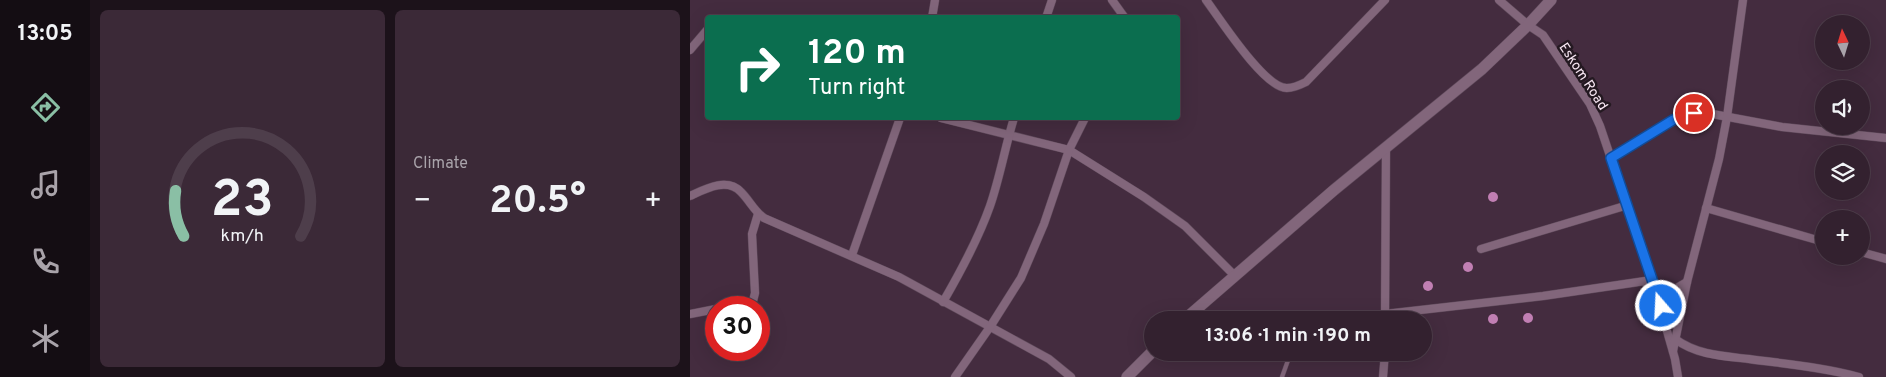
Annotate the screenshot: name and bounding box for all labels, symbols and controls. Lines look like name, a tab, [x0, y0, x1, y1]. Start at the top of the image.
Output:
north arrow	[1815, 15, 1870, 70]
map controls	[1815, 15, 1870, 265]
text: 13:05	[17, 21, 73, 48]
text: 120 m	[808, 32, 906, 76]
icon: right	[725, 35, 790, 100]
street label: Eskom Road	[1555, 40, 1611, 114]
text: Turn right	[808, 75, 905, 102]
button: sound	[1815, 80, 1870, 135]
icon: directions	[28, 90, 63, 125]
pin	[1673, 92, 1715, 134]
icon: arrive	[1680, 99, 1708, 127]
button: layers	[1815, 145, 1870, 200]
text: Climate	[413, 154, 468, 174]
icon: music	[28, 167, 63, 202]
text: 23	[211, 169, 274, 235]
text: 20.5°	[489, 178, 586, 227]
text: −	[413, 184, 431, 220]
text: +	[644, 184, 662, 220]
button: +	[1815, 210, 1870, 265]
text: km/h	[221, 225, 264, 248]
icon: phone	[28, 244, 63, 279]
position arrow	[1634, 279, 1686, 331]
speed limit sign: 30	[705, 296, 770, 361]
icon: climate	[28, 321, 63, 356]
text: 13:06 · 1 min · 190 m	[1205, 324, 1371, 348]

